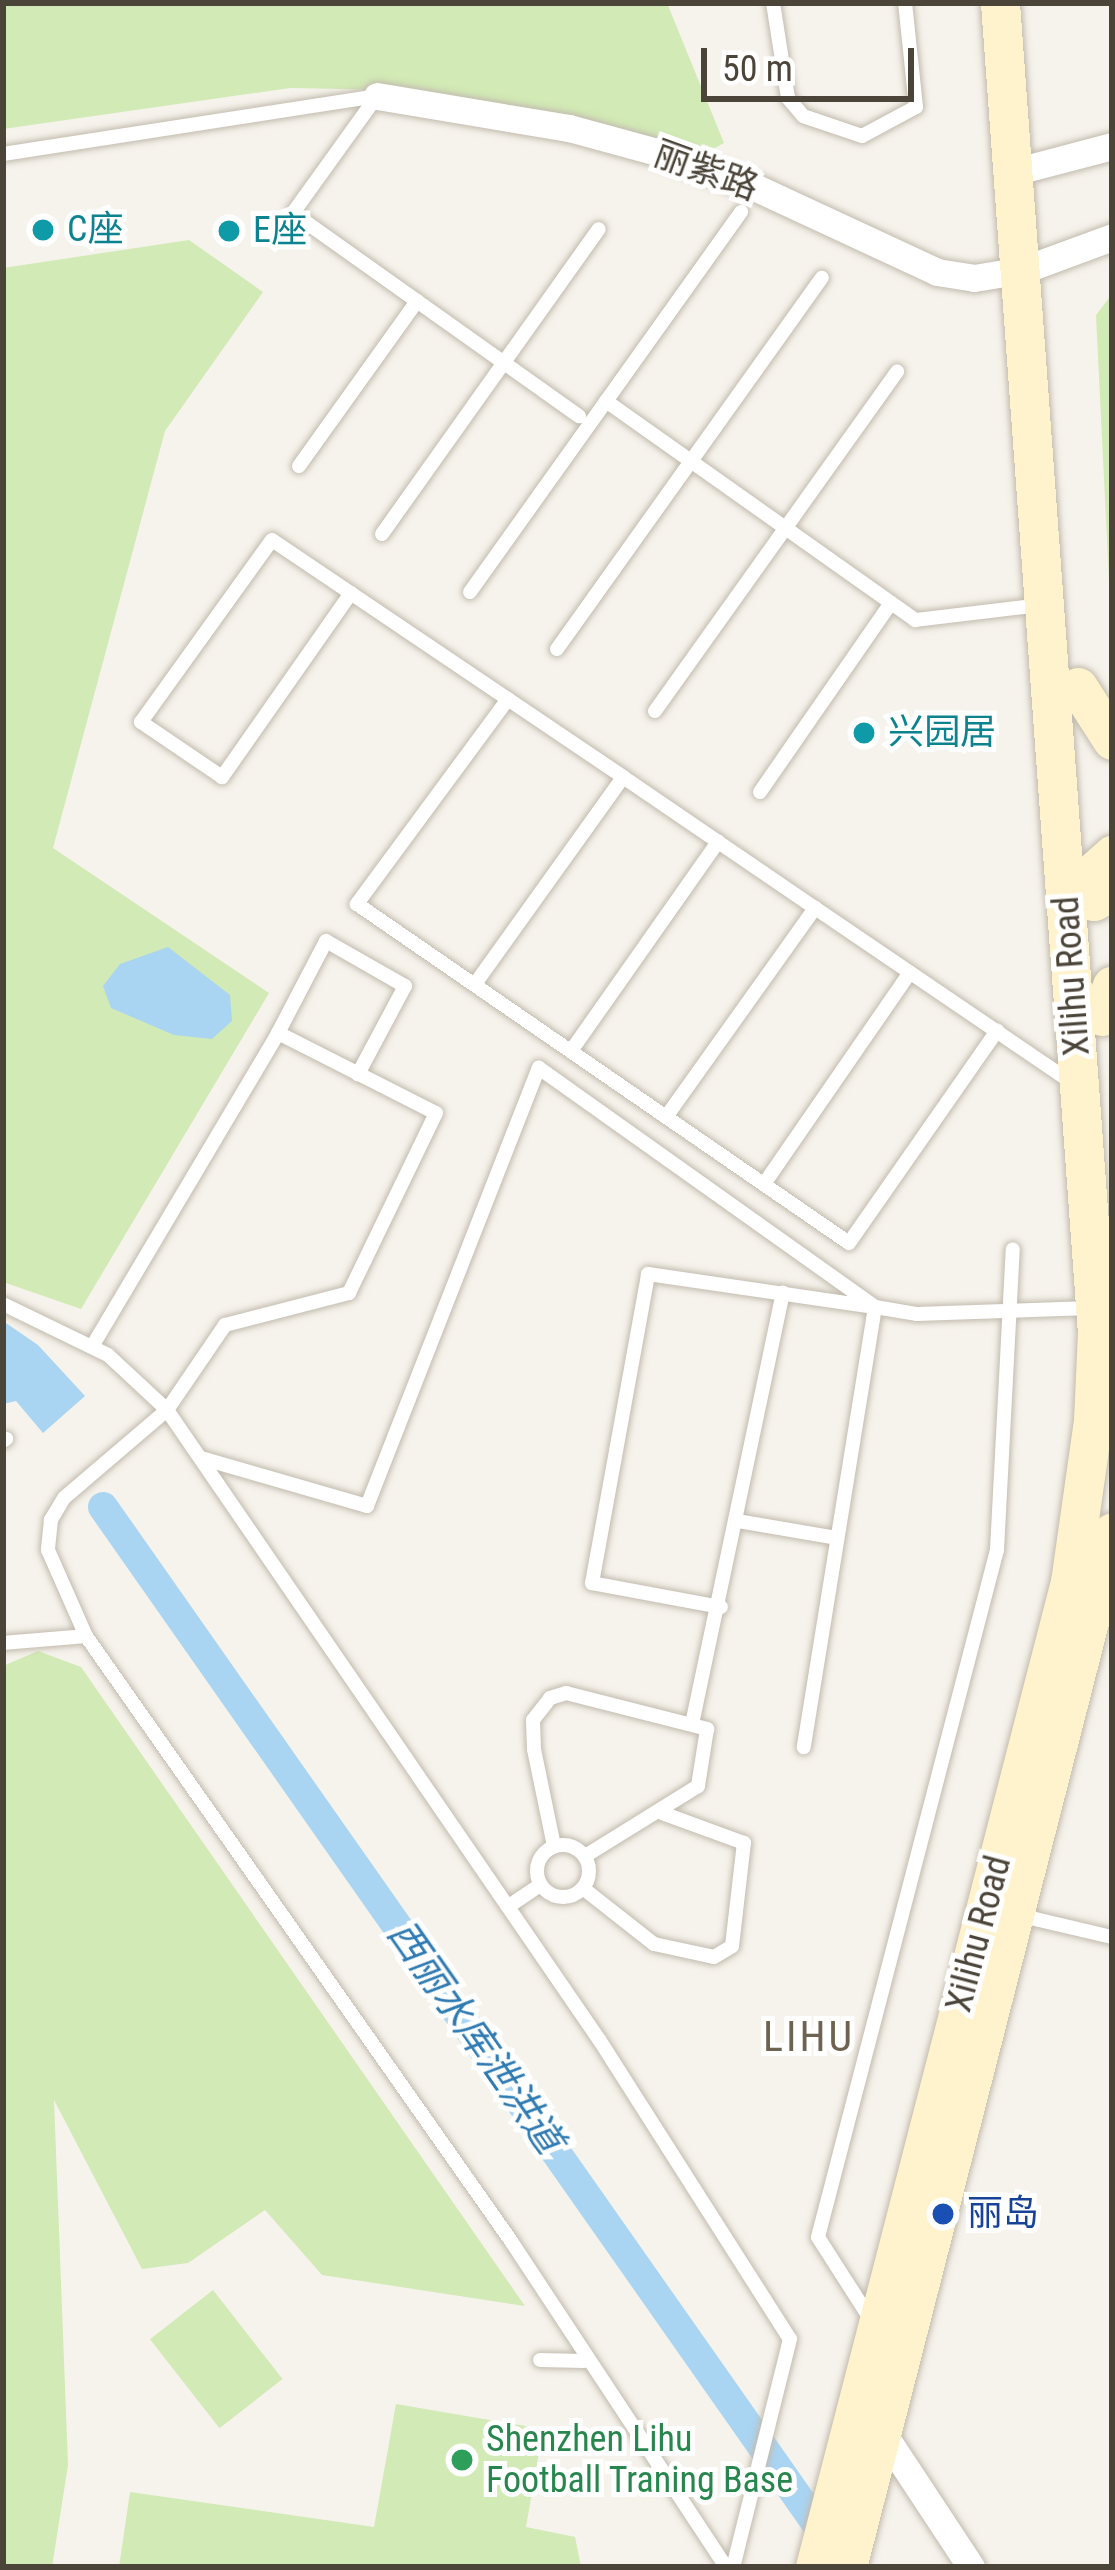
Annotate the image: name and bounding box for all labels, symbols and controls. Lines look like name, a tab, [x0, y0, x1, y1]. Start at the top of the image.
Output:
scale bar	[707, 24, 920, 98]
text: 50 m	[722, 48, 793, 90]
street label: 丽紫路	[648, 132, 764, 210]
place label: C座	[67, 208, 123, 252]
place label: E座	[253, 209, 307, 253]
marker: C座	[30, 217, 56, 243]
marker: E座	[216, 218, 242, 244]
place label: 兴园居	[888, 711, 996, 755]
marker: 兴园居	[851, 720, 877, 746]
street label: Xilihu Road	[1045, 895, 1099, 1057]
street label: Xilihu Road	[937, 1851, 1021, 2017]
water label: 西丽水库泄洪道	[378, 1912, 572, 2162]
district label: LIHU	[763, 2012, 855, 2062]
place label: 丽岛	[967, 2192, 1039, 2236]
marker: 丽岛	[930, 2201, 956, 2227]
place label: Shenzhen Lihu Football Traning Base	[486, 2417, 794, 2502]
marker: Shenzhen Lihu Football Traning Base	[449, 2447, 475, 2473]

